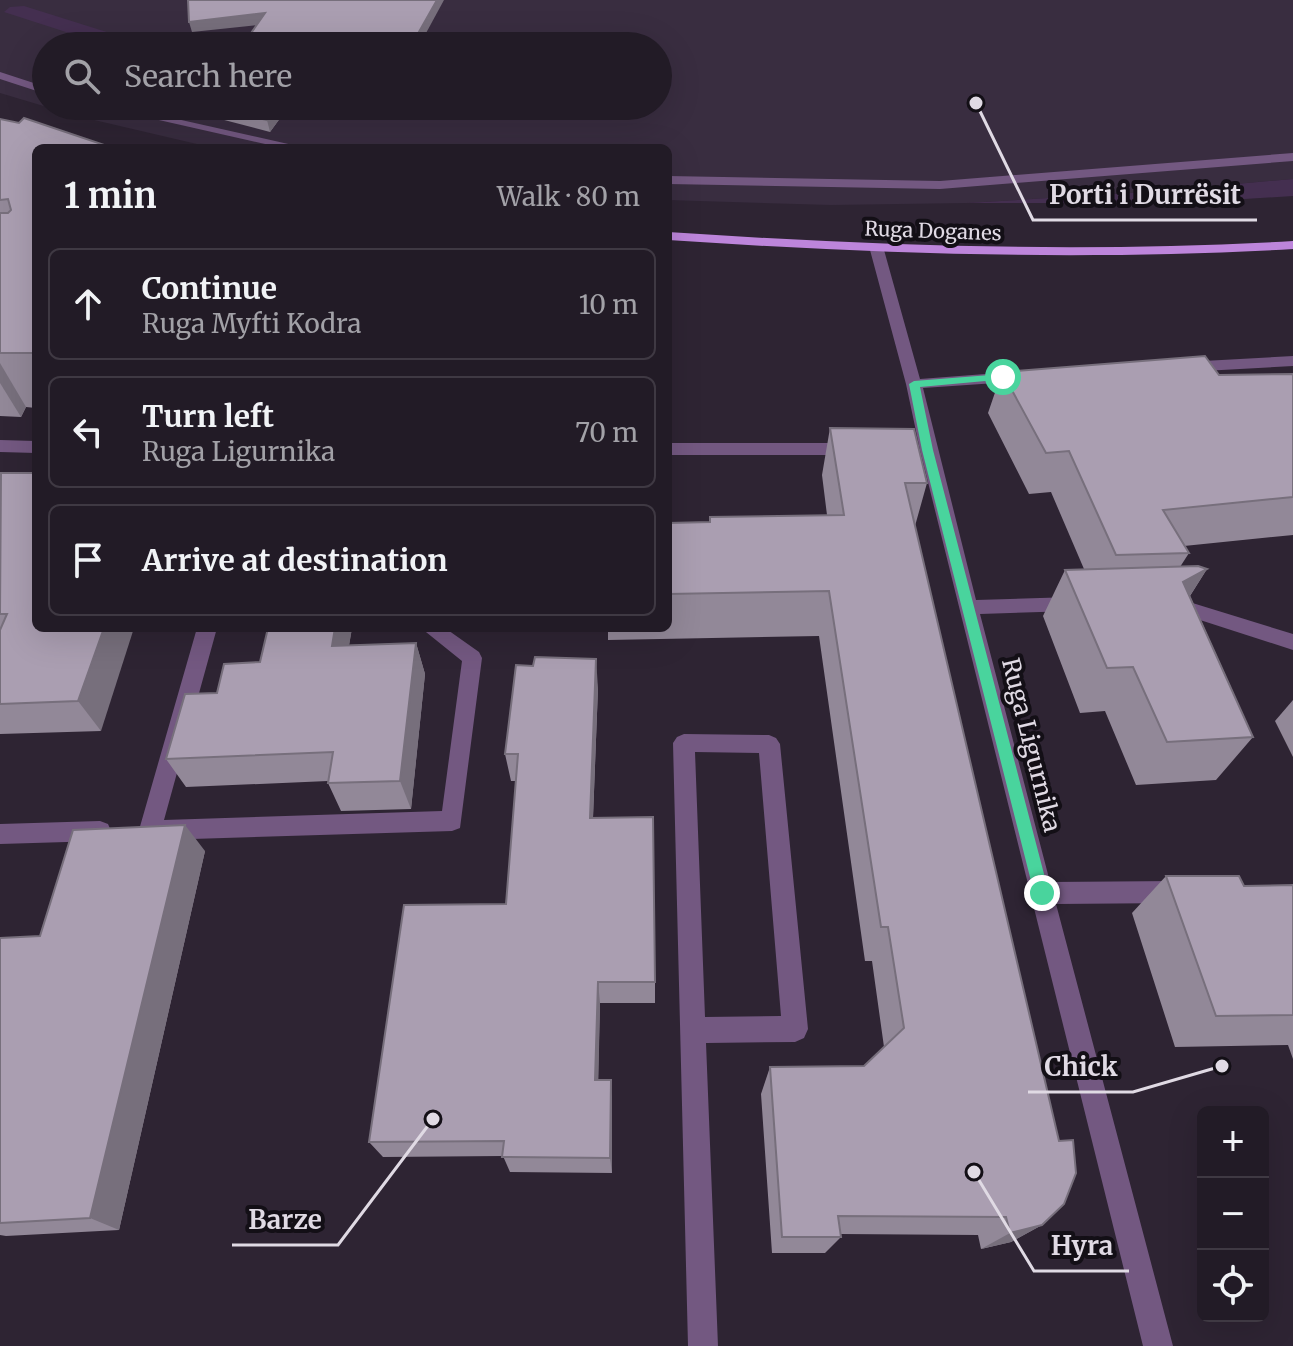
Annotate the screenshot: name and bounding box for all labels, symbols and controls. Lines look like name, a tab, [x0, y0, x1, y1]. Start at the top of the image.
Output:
search box	[32, 32, 672, 120]
icon: search	[60, 54, 104, 98]
text: Search here	[124, 57, 292, 95]
callout: Porti i Durrësit	[1033, 170, 1257, 220]
text: 1 min	[64, 175, 157, 217]
text: Porti i Durrësit	[1049, 178, 1242, 211]
text: Walk · 80 m	[497, 180, 640, 213]
street label: Ruga Doganes	[864, 216, 1002, 245]
text: Continue	[142, 269, 277, 307]
icon: ahead	[66, 282, 110, 326]
text: 10 m	[579, 288, 638, 321]
text: Ruga Myfti Kodra	[142, 307, 361, 340]
route start	[985, 359, 1021, 395]
text: Turn left	[142, 397, 274, 435]
icon: left	[66, 410, 110, 454]
text: 70 m	[575, 416, 638, 449]
text: Ruga Ligurnika	[142, 435, 335, 468]
icon: arrive	[66, 538, 110, 582]
text: Arrive at destination	[142, 541, 448, 579]
street label: Ruga Ligurnika	[995, 655, 1068, 835]
route end	[1024, 875, 1060, 911]
callout: Chick	[1028, 1042, 1133, 1092]
text: Chick	[1044, 1050, 1118, 1083]
map controls	[1197, 1106, 1269, 1322]
button: +	[1197, 1106, 1269, 1178]
button: −	[1197, 1178, 1269, 1250]
callout: Barze	[232, 1195, 338, 1245]
text: Barze	[248, 1203, 322, 1236]
callout: Hyra	[1034, 1221, 1129, 1271]
text: Hyra	[1051, 1229, 1113, 1262]
button: locate	[1197, 1250, 1269, 1322]

